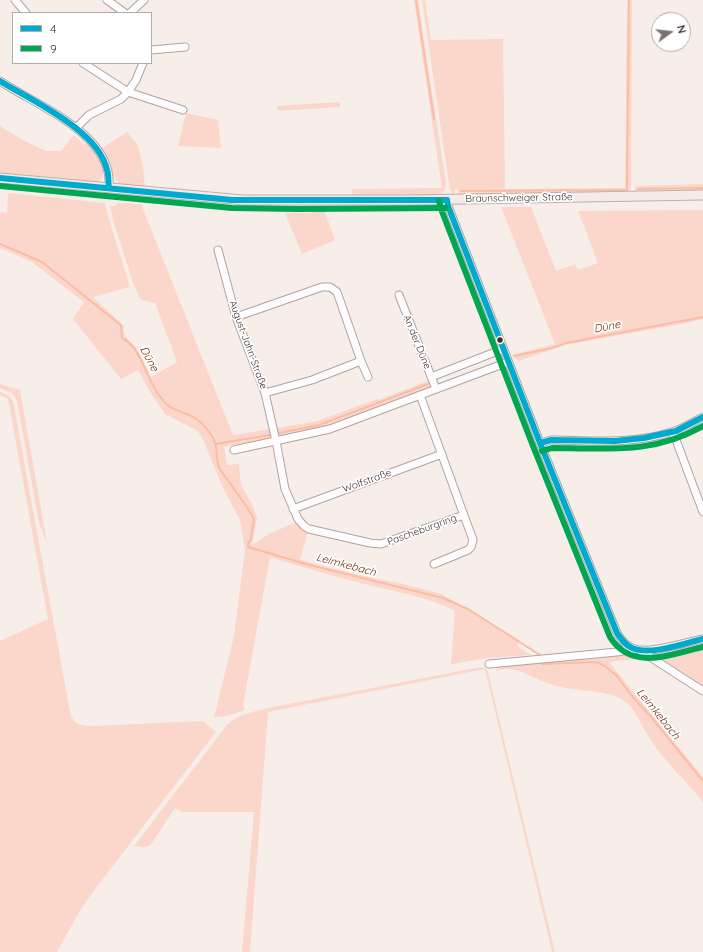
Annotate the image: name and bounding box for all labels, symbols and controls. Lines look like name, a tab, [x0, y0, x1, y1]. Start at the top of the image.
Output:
legend	[12, 12, 152, 64]
north arrow	[651, 12, 691, 52]
text: 4	[50, 21, 56, 36]
text: N	[674, 23, 689, 35]
text: 9	[50, 41, 57, 56]
street label: Braunschweiger Straße	[465, 191, 573, 205]
street label: August-Jahn-Straße	[226, 299, 270, 391]
street label: An der Düne	[401, 313, 433, 371]
water label: Düne	[593, 318, 621, 336]
unlabelled marker	[495, 335, 505, 345]
water label: Düne	[137, 344, 161, 374]
street label: Wolfstraße	[341, 467, 393, 495]
street label: Pascheburgring	[386, 512, 458, 548]
water label: Leimkebach	[315, 551, 377, 579]
water label: Leimkebach	[633, 686, 683, 742]

